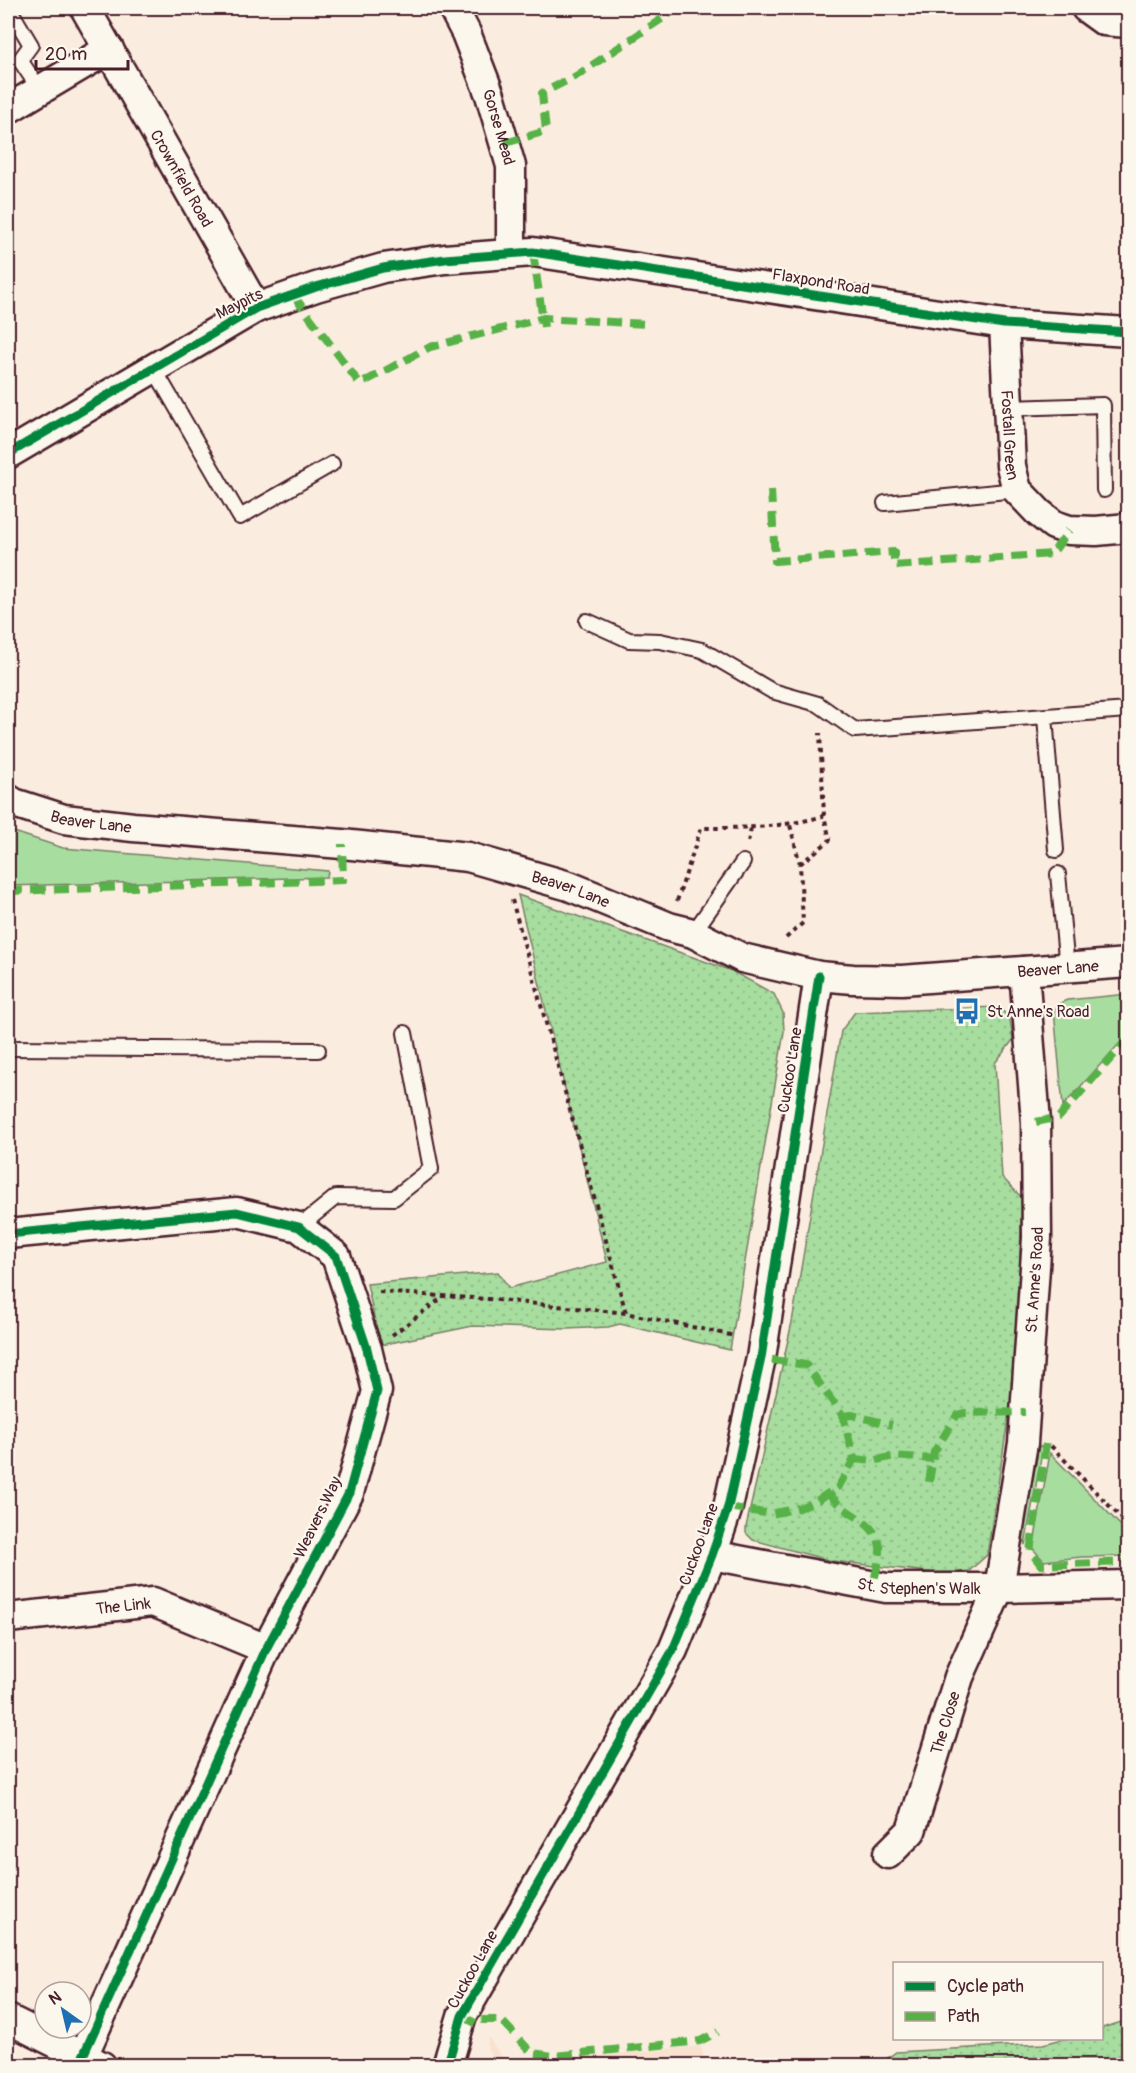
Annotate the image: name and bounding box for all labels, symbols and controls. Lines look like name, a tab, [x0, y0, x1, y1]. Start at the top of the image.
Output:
scale bar	[36, 33, 128, 71]
text: 20 m	[45, 43, 87, 66]
street label: Gorse Mead	[478, 86, 519, 168]
street label: Crownfield Road	[145, 126, 217, 231]
street label: Flaxpond Road	[771, 264, 871, 300]
street label: Maypits	[213, 284, 266, 324]
street label: Fostall Green	[996, 389, 1023, 482]
street label: Beaver Lane	[48, 806, 133, 838]
street label: Beaver Lane	[529, 867, 613, 913]
street label: Beaver Lane	[1017, 956, 1100, 982]
bus stop icon: St Anne's Road	[952, 996, 982, 1026]
place label: St Anne's Road	[987, 1002, 1090, 1022]
street label: Cuckoo Lane	[773, 1026, 807, 1114]
street label: St. Anne's Road	[1022, 1227, 1048, 1333]
street label: Weavers Way	[290, 1473, 346, 1562]
street label: Cuckoo Lane	[675, 1500, 723, 1588]
street label: St. Stephen's Walk	[856, 1574, 981, 1599]
street label: The Link	[95, 1593, 152, 1619]
street label: The Close	[926, 1689, 965, 1757]
street label: Cuckoo Lane	[443, 1927, 503, 2012]
legend	[893, 1962, 1103, 2040]
text: Cycle path	[947, 1975, 1024, 1998]
north arrow	[33, 1980, 93, 2040]
text: N	[45, 1987, 65, 2010]
text: Path	[947, 2005, 980, 2028]

